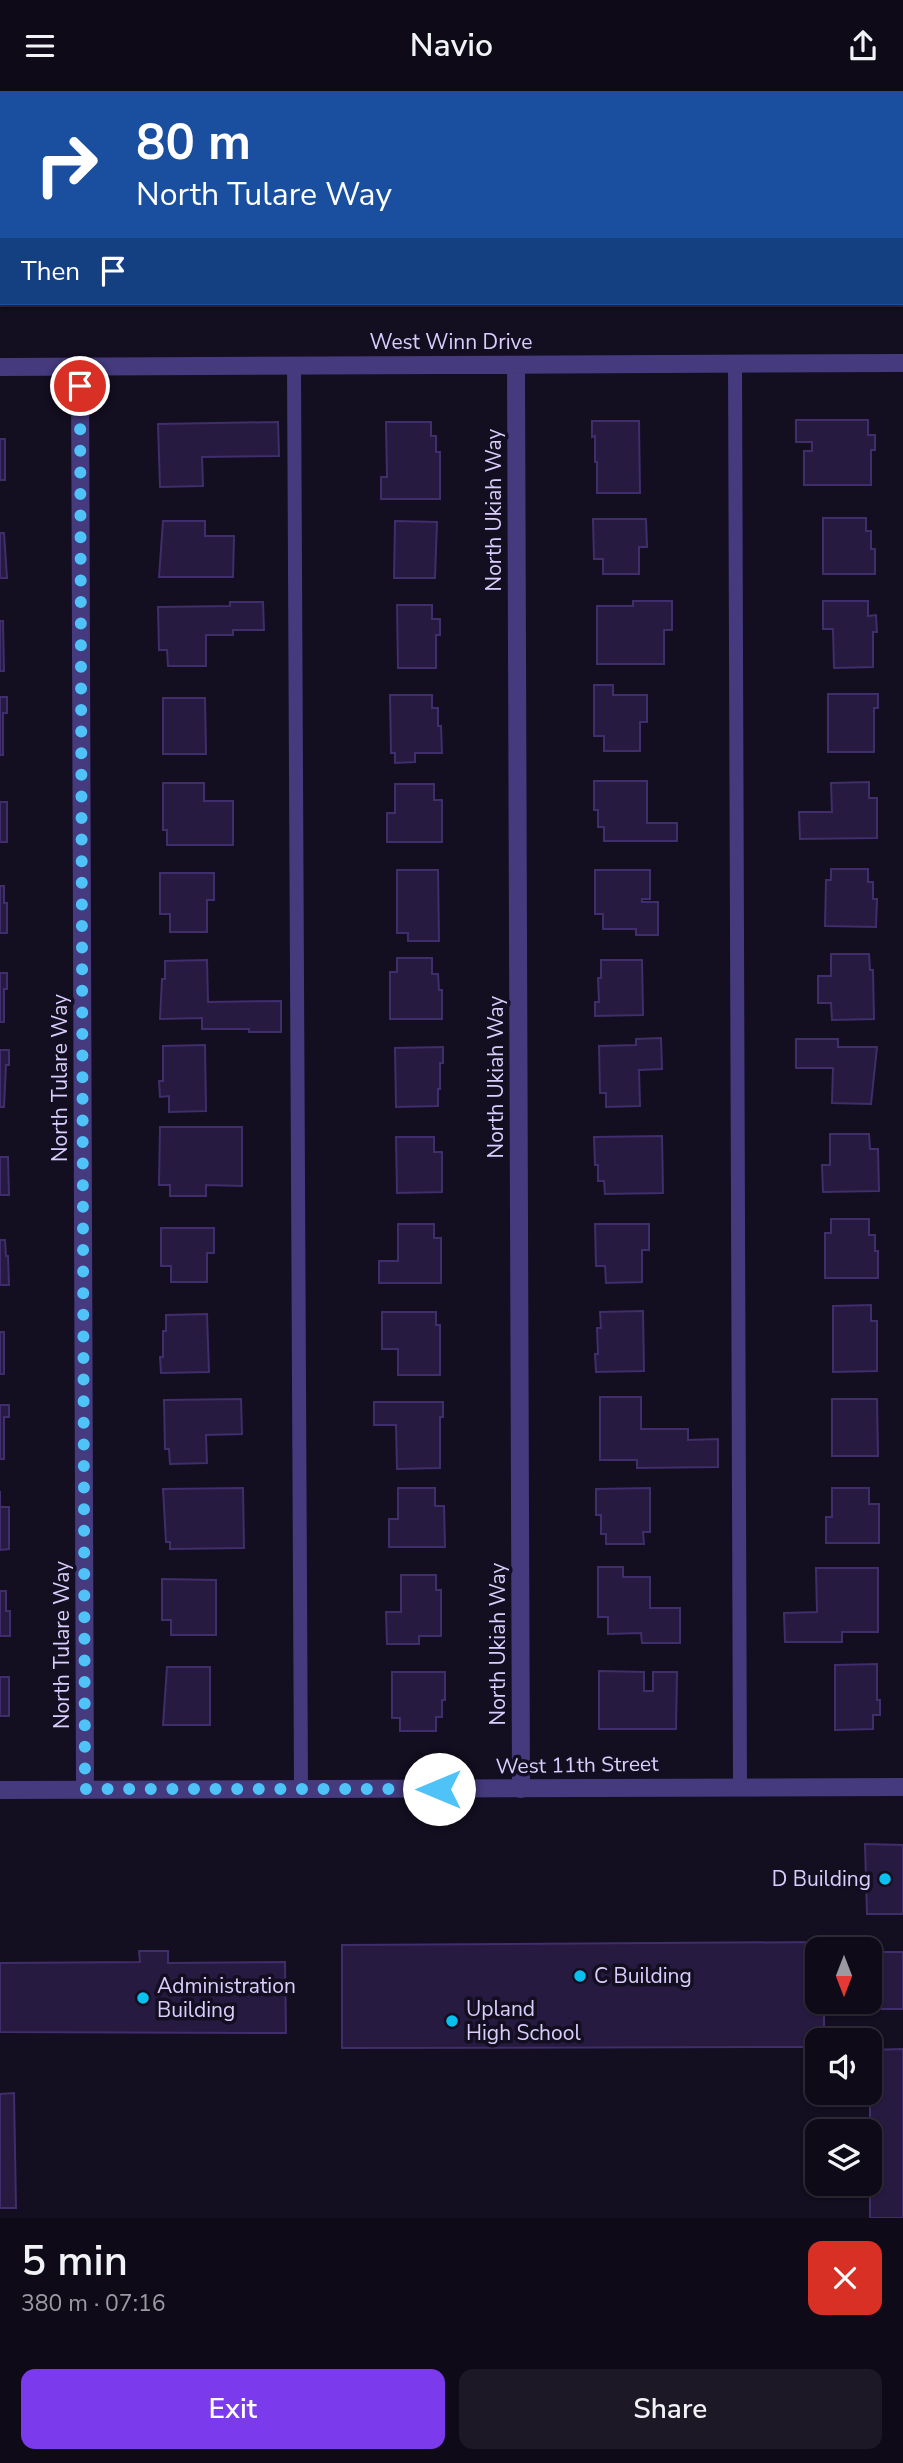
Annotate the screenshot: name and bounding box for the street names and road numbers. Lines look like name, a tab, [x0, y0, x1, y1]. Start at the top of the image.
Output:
street label: West Winn Drive	[370, 328, 532, 356]
street label: North Ukiah Way	[480, 428, 508, 591]
street label: North Tulare Way	[46, 994, 74, 1162]
street label: North Ukiah Way	[482, 995, 510, 1158]
street label: North Tulare Way	[48, 1561, 76, 1729]
street label: North Ukiah Way	[484, 1562, 512, 1725]
street label: West 11th Street	[495, 1750, 659, 1780]

